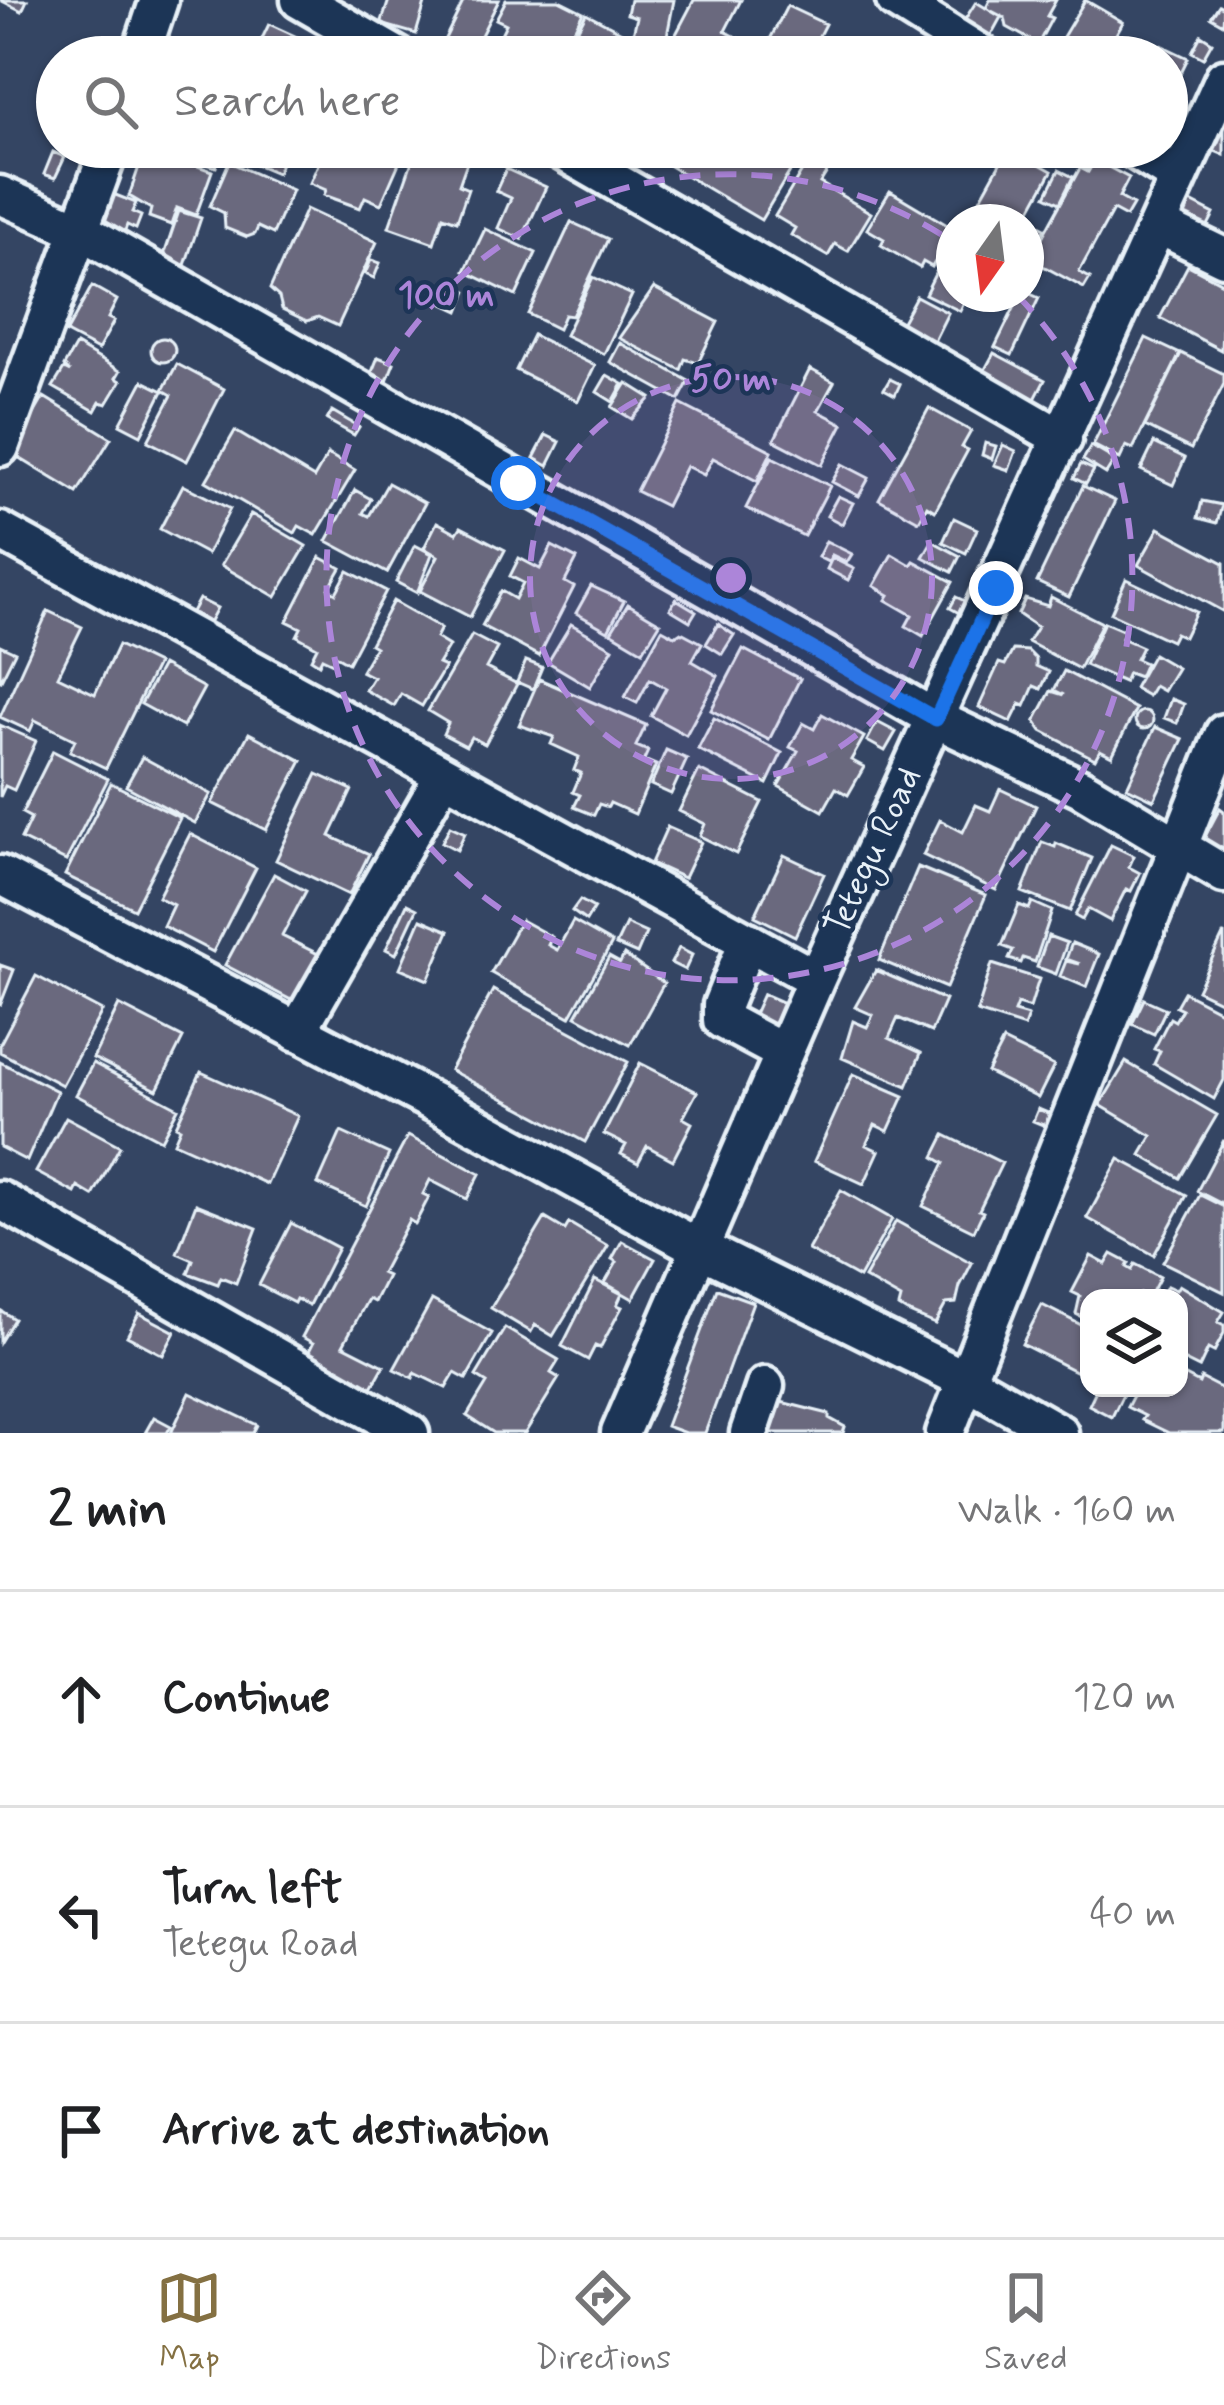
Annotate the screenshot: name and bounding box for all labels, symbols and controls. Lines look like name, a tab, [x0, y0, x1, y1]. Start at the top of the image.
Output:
search box	[36, 36, 1188, 168]
icon: search	[78, 69, 144, 135]
text: Search here	[174, 73, 401, 132]
north arrow	[936, 204, 1044, 312]
text: 100 m	[398, 273, 494, 320]
text: 50 m	[691, 357, 771, 404]
route start	[491, 456, 545, 510]
centre of rings	[710, 557, 752, 599]
route end	[969, 561, 1023, 615]
street label: Tetegu Road	[814, 760, 935, 945]
map controls	[1080, 1289, 1188, 1397]
button: layers	[1080, 1289, 1188, 1397]
text: 2 min	[48, 1478, 168, 1544]
text: Walk · 160 m	[958, 1486, 1176, 1537]
icon: ahead	[48, 1666, 114, 1732]
text: Continue	[162, 1669, 330, 1728]
text: 120 m	[1073, 1673, 1176, 1724]
text: Turn left	[162, 1860, 342, 1919]
icon: left	[48, 1882, 114, 1948]
text: 40 m	[1089, 1889, 1176, 1940]
text: Tetegu Road	[162, 1919, 358, 1970]
icon: arrive	[48, 2098, 114, 2164]
text: Arrive at destination	[162, 2101, 550, 2160]
tab: Map	[156, 2265, 222, 2381]
tab: Directions	[535, 2265, 671, 2381]
tab: Saved	[984, 2265, 1068, 2381]

